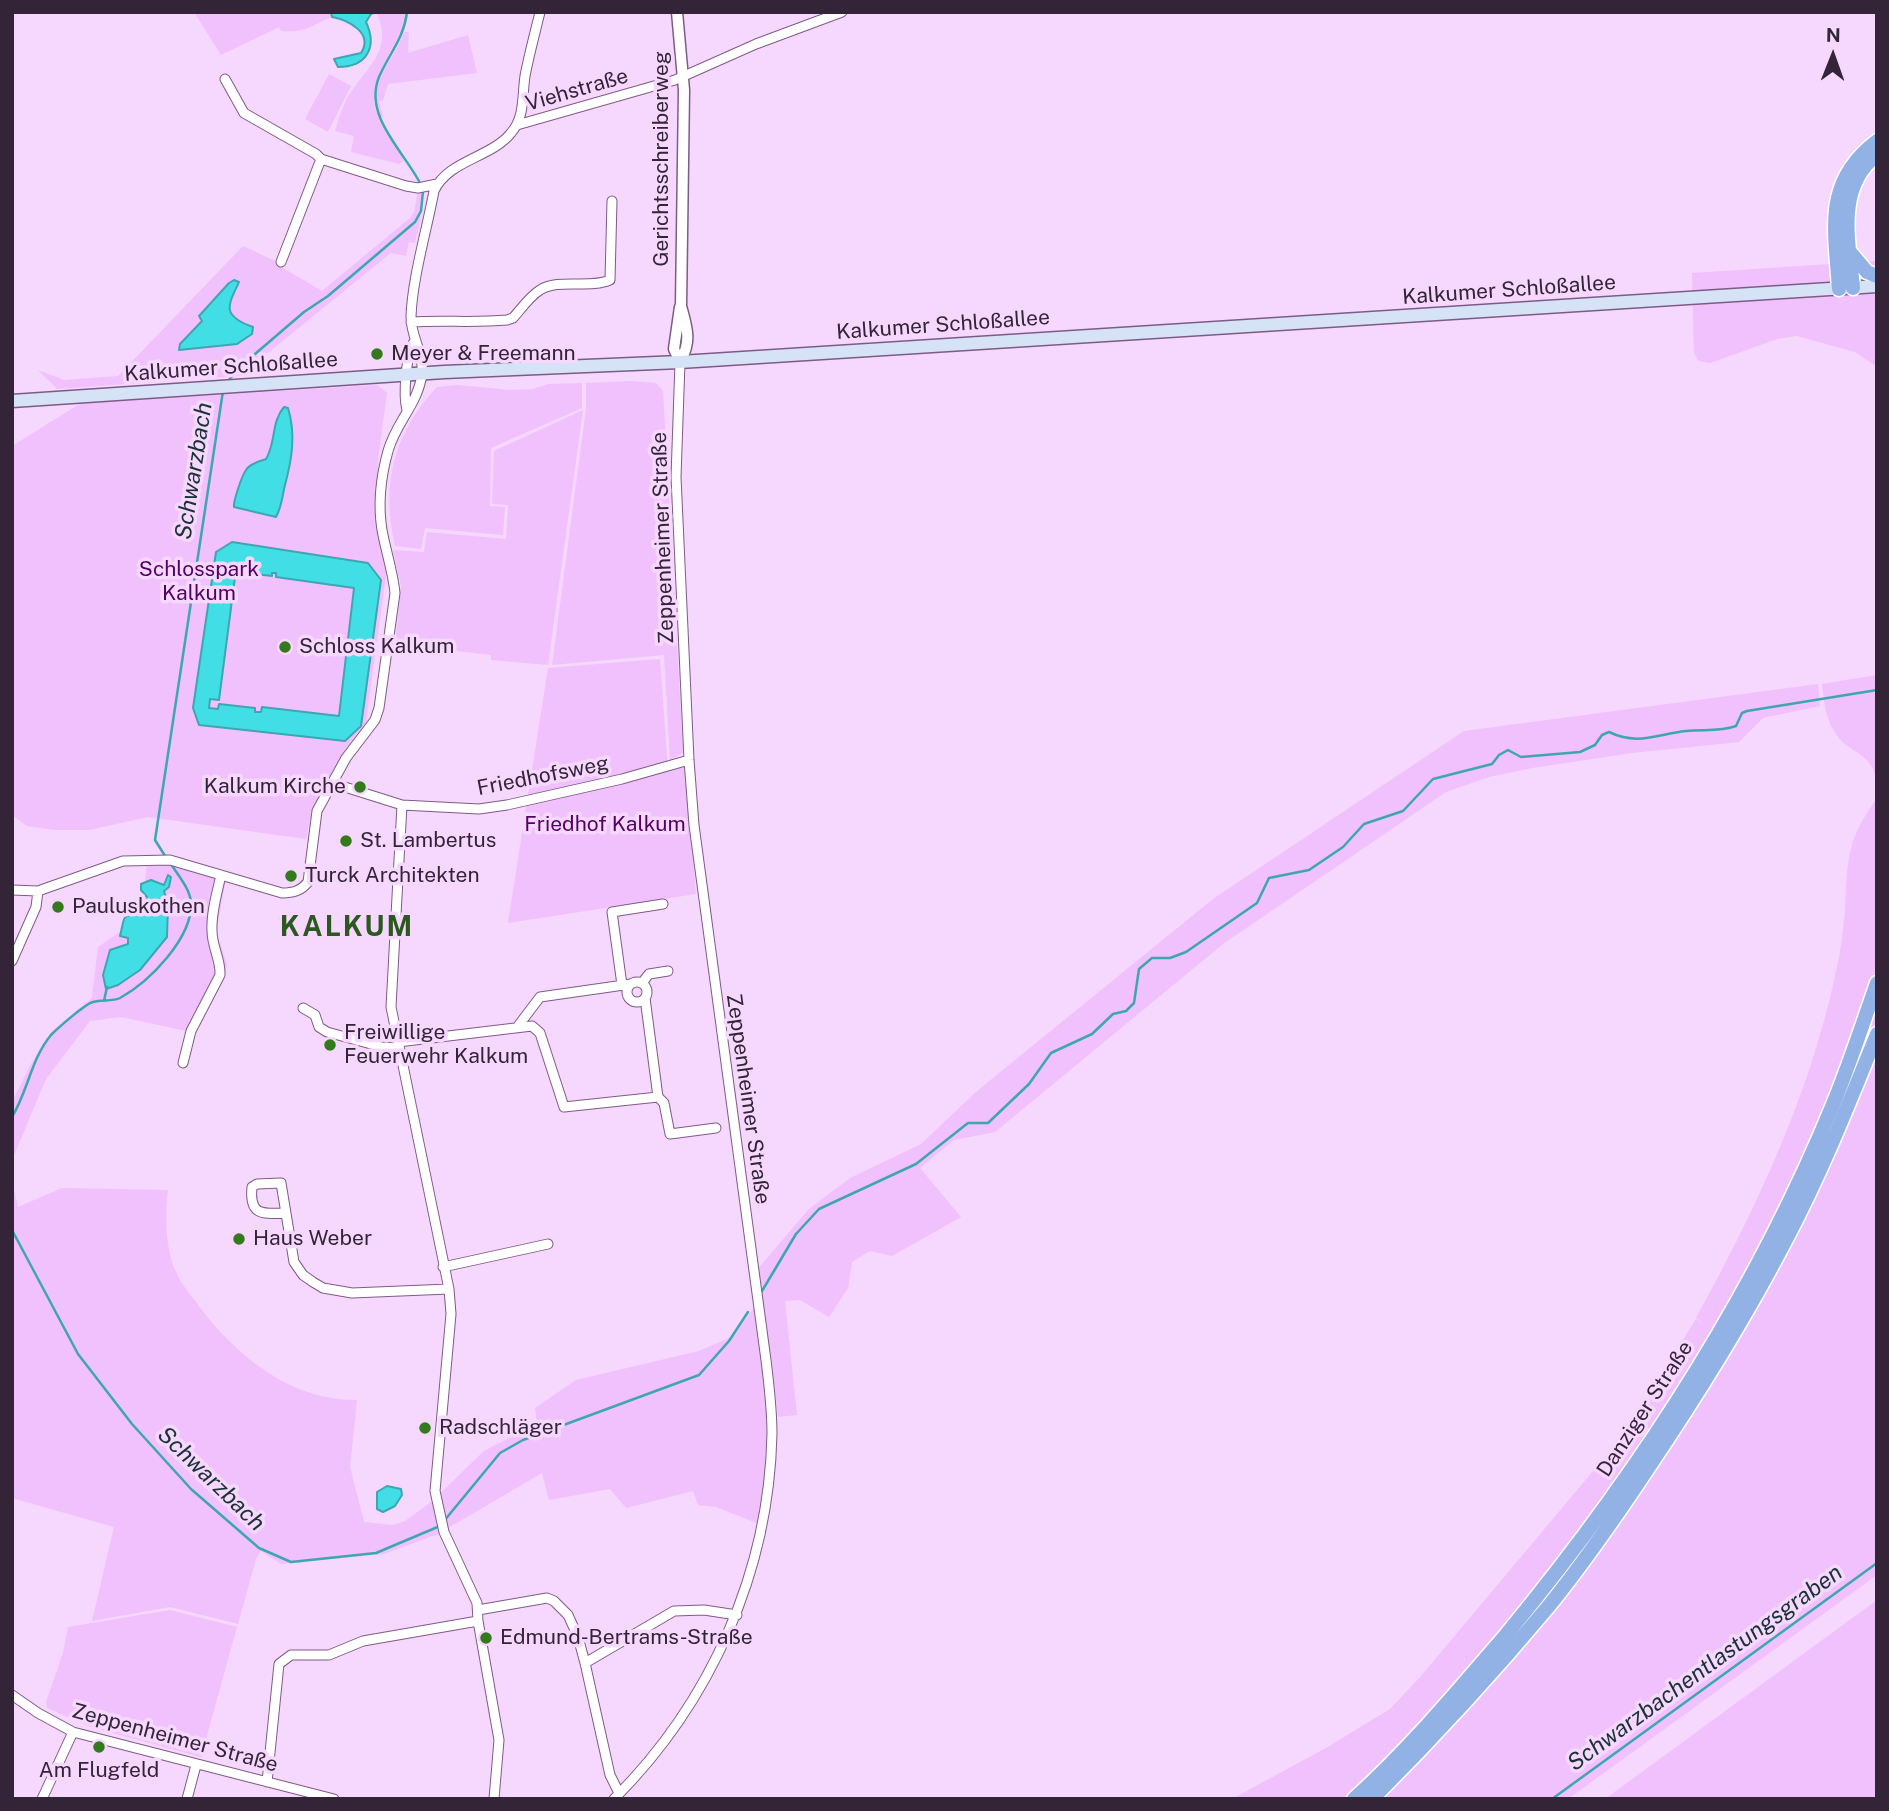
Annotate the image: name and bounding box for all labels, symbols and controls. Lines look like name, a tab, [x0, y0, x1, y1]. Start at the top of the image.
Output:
north arrow	[1798, 21, 1868, 91]
text: N	[1826, 24, 1841, 46]
street label: Gerichtsschreiberweg	[649, 51, 675, 267]
street label: Viehstraße	[523, 63, 631, 117]
street label: Kalkumer Schloßallee	[1401, 270, 1617, 310]
street label: Kalkumer Schloßallee	[835, 305, 1051, 345]
place label: Meyer & Freemann	[391, 341, 576, 367]
marker: Meyer & Freemann	[369, 346, 385, 362]
street label: Kalkumer Schloßallee	[123, 347, 339, 387]
water label: Schwarzbach	[170, 401, 218, 541]
street label: Zeppenheimer Straße	[647, 432, 679, 644]
park label: Schlosspark Kalkum	[139, 557, 259, 607]
place label: Schloss Kalkum	[299, 634, 454, 660]
marker: Schloss Kalkum	[277, 639, 293, 655]
street label: Friedhofsweg	[475, 751, 611, 801]
place label: Kalkum Kirche	[204, 774, 346, 800]
marker: Kalkum Kirche	[352, 779, 368, 795]
park label: Friedhof Kalkum	[524, 812, 686, 838]
place label: St. Lambertus	[360, 828, 496, 854]
marker: St. Lambertus	[338, 833, 354, 849]
place label: Turck Architekten	[305, 863, 480, 889]
marker: Turck Architekten	[283, 868, 299, 884]
place label: Pauluskothen	[72, 894, 205, 920]
marker: Pauluskothen	[50, 899, 66, 915]
district label: KALKUM	[281, 910, 413, 944]
street label: Zeppenheimer Straße	[721, 992, 775, 1206]
place label: Freiwillige Feuerwehr Kalkum	[344, 1020, 528, 1070]
marker: Freiwillige Feuerwehr Kalkum	[322, 1037, 338, 1053]
place label: Haus Weber	[253, 1226, 372, 1252]
marker: Haus Weber	[231, 1231, 247, 1247]
street label: Danziger Straße	[1592, 1336, 1698, 1482]
place label: Radschläger	[439, 1415, 562, 1441]
marker: Radschläger	[417, 1420, 433, 1436]
water label: Schwarzbach	[152, 1421, 270, 1537]
water label: Schwarzbachentlastungsgraben	[1562, 1559, 1848, 1777]
place label: Edmund-Bertrams-Straße	[500, 1625, 753, 1651]
marker: Edmund-Bertrams-Straße	[478, 1630, 494, 1646]
street label: Zeppenheimer Straße	[69, 1698, 281, 1778]
marker: Am Flugfeld	[91, 1739, 107, 1755]
place label: Am Flugfeld	[39, 1758, 159, 1784]

